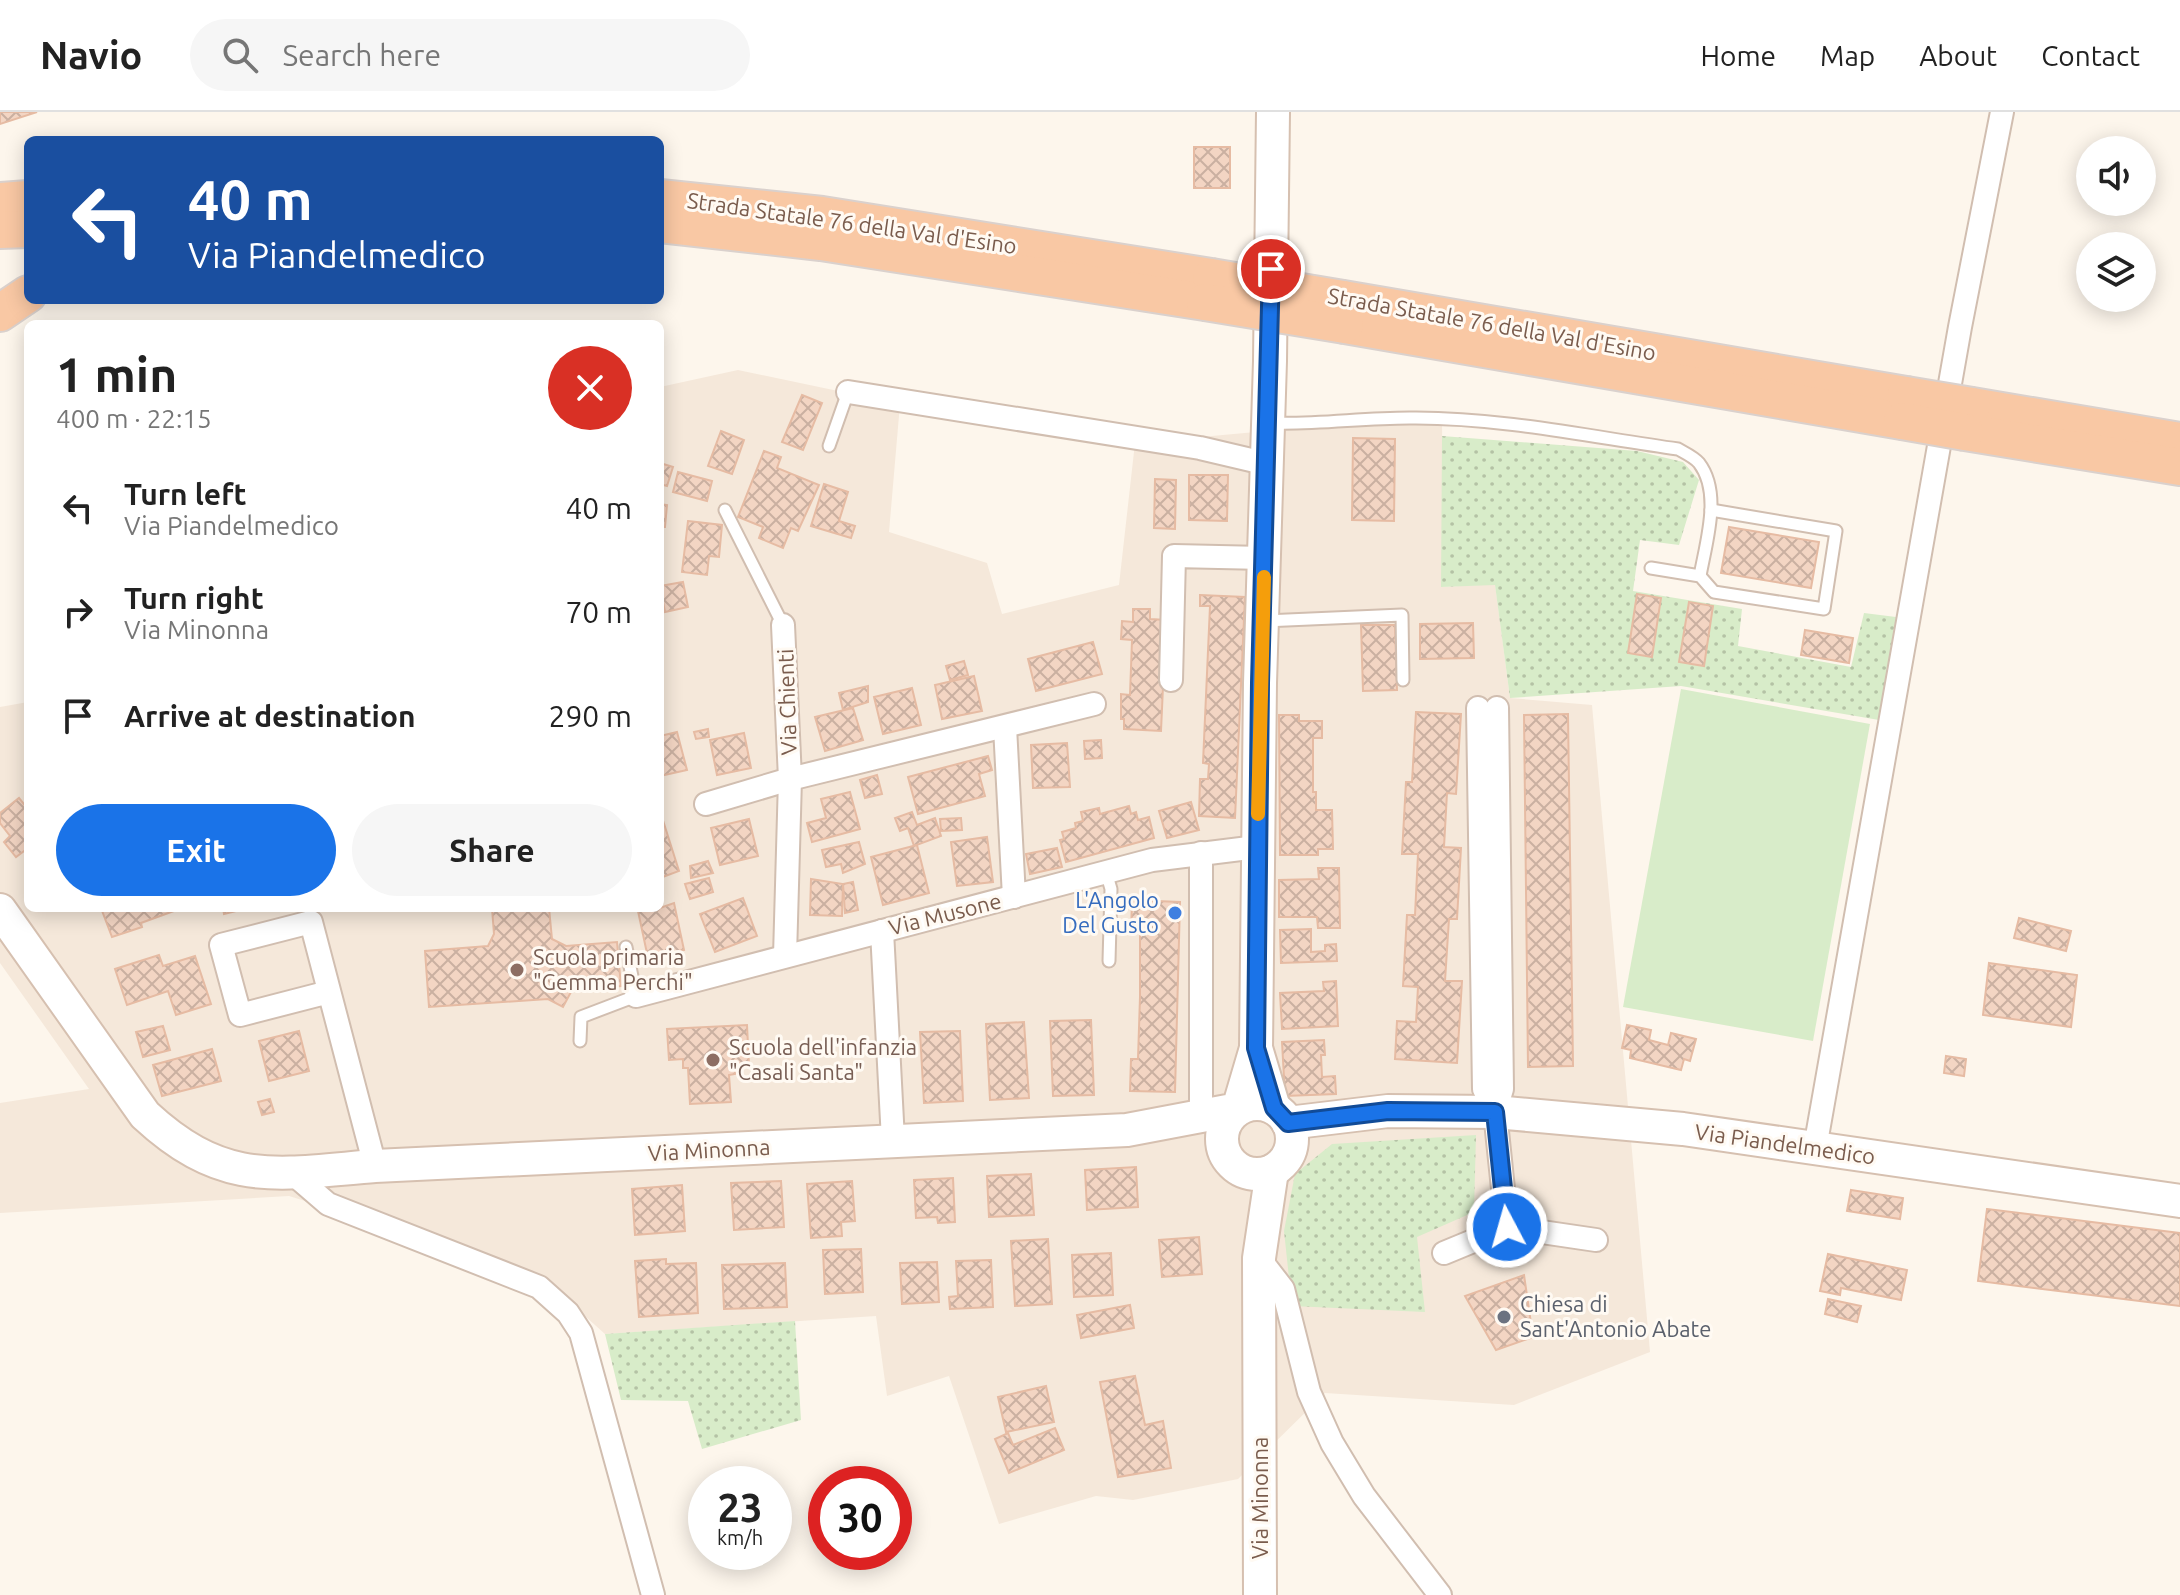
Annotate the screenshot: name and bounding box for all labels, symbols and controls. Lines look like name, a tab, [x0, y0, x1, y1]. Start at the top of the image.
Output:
search box	[190, 19, 750, 91]
icon: search	[218, 33, 262, 77]
text: Navio	[40, 34, 142, 76]
text: Search here	[282, 38, 441, 72]
text: Home	[1701, 40, 1776, 71]
text: Map	[1820, 40, 1875, 71]
text: About	[1919, 40, 1997, 71]
text: Contact	[2041, 40, 2140, 71]
map controls	[2076, 136, 2156, 312]
button: sound	[2076, 136, 2156, 216]
icon: left	[56, 168, 160, 272]
text: 40 m	[188, 168, 313, 231]
street label: Strada Statale 76 della Val d'Esino	[686, 187, 1019, 258]
button: layers	[2076, 232, 2156, 312]
text: Via Piandelmedico	[188, 234, 486, 275]
pin	[1237, 235, 1305, 303]
icon: arrive	[1249, 247, 1293, 291]
street label: Strada Statale 76 della Val d'Esino	[1326, 282, 1658, 365]
button: close	[548, 346, 632, 430]
text: 1 min	[56, 347, 177, 401]
text: 400 m · 22:15	[56, 404, 212, 433]
text: Turn left	[124, 477, 246, 511]
icon: left	[56, 486, 100, 530]
text: 40 m	[565, 491, 632, 525]
text: Via Piandelmedico	[124, 511, 339, 540]
text: Turn right	[124, 581, 264, 615]
icon: right	[56, 590, 100, 634]
text: 70 m	[565, 595, 632, 629]
text: Via Minonna	[124, 615, 269, 644]
street label: Via Chienti	[772, 648, 801, 756]
icon: arrive	[56, 694, 100, 738]
text: Arrive at destination	[124, 699, 416, 733]
text: 290 m	[548, 699, 632, 733]
button: Exit	[56, 804, 336, 896]
button: Share	[352, 804, 632, 896]
street label: Via Musone	[886, 887, 1004, 940]
place label: L'Angolo Del Gusto	[1062, 887, 1159, 937]
marker: L'Angolo Del Gusto	[1166, 904, 1184, 922]
place label: Scuola primaria "Gemma Perchi"	[533, 944, 693, 994]
marker: Scuola primaria "Gemma Perchi"	[508, 961, 526, 979]
place label: Scuola dell'infanzia "Casali Santa"	[729, 1034, 917, 1084]
marker: Scuola dell'infanzia "Casali Santa"	[704, 1051, 722, 1069]
street label: Via Piandelmedico	[1693, 1118, 1877, 1169]
street label: Via Minonna	[647, 1134, 771, 1165]
position arrow	[1465, 1185, 1549, 1269]
place label: Chiesa di Sant'Antonio Abate	[1520, 1291, 1711, 1341]
marker: Chiesa di Sant'Antonio Abate	[1495, 1308, 1513, 1326]
street label: Via Minonna	[1247, 1437, 1272, 1559]
speed limit sign: 30	[808, 1466, 912, 1570]
text: 23	[717, 1485, 763, 1530]
text: km/h	[717, 1526, 763, 1549]

